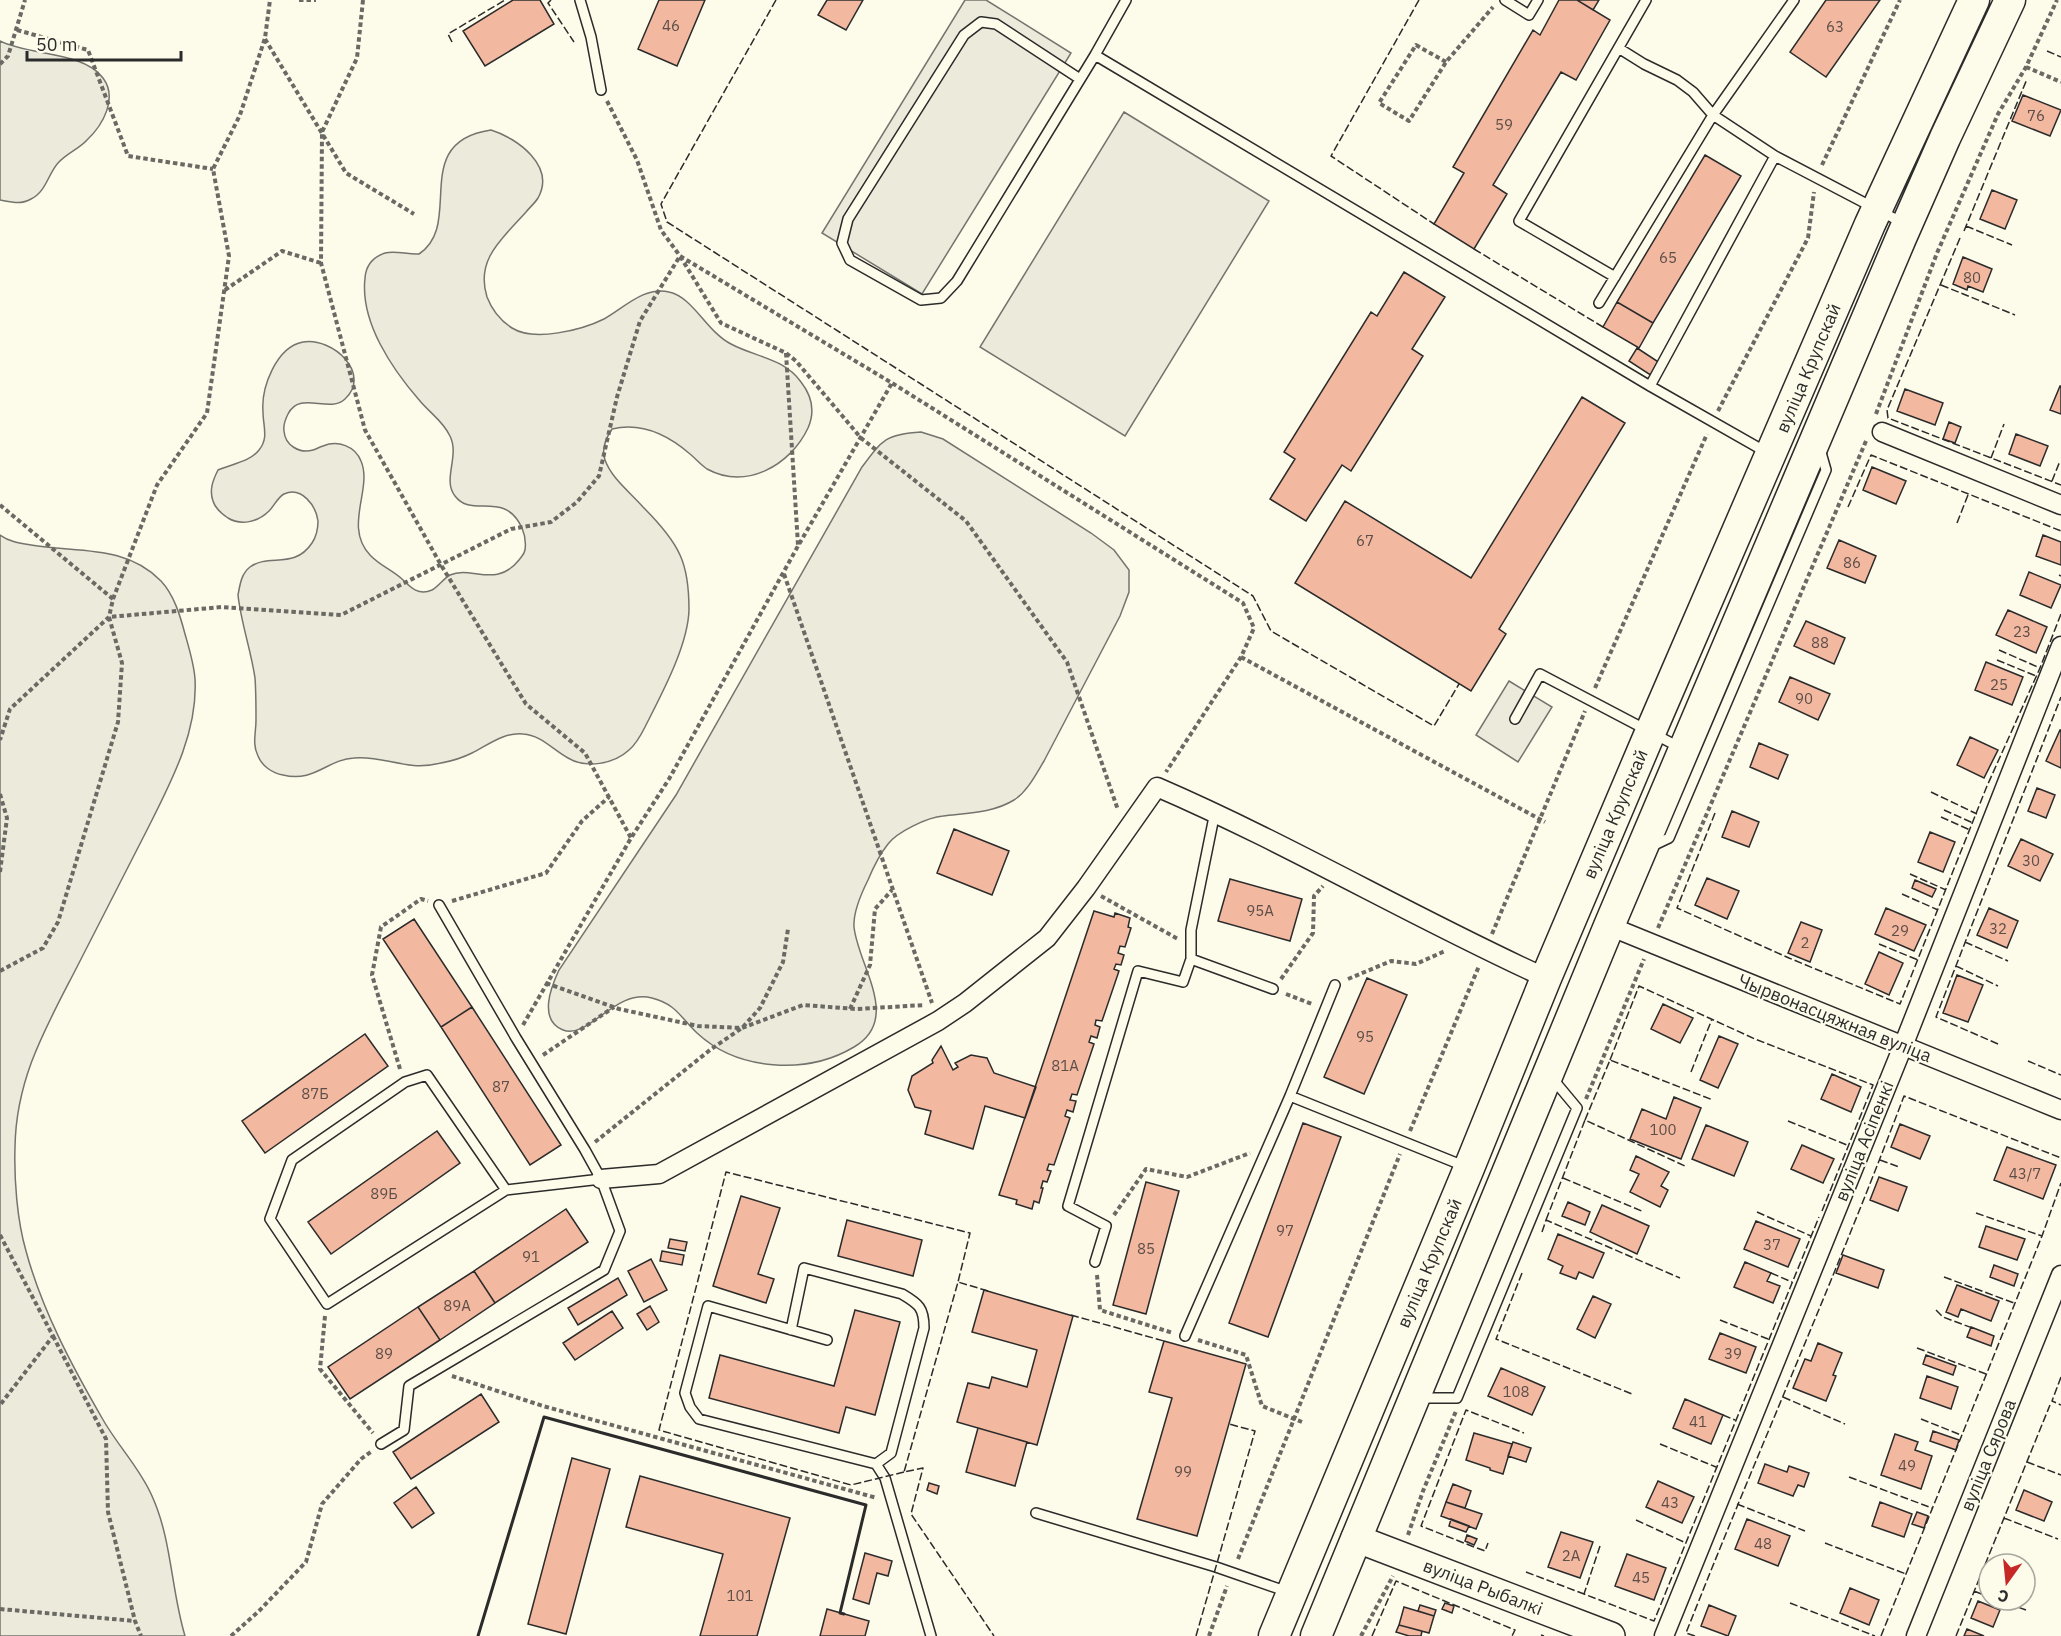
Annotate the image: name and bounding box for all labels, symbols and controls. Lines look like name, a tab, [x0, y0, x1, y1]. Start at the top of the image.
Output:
house number: 46	[662, 16, 680, 35]
house number: 63	[1826, 17, 1844, 36]
scale bar	[27, 24, 182, 62]
text: 50 m	[36, 33, 78, 56]
house number: 76	[2027, 106, 2045, 125]
house number: 59	[1495, 115, 1513, 134]
house number: 65	[1659, 248, 1677, 267]
house number: 80	[1963, 268, 1981, 287]
street label: вуліца Крупскай	[1770, 300, 1846, 436]
house number: 67	[1356, 531, 1374, 550]
house number: 86	[1843, 553, 1861, 572]
house number: 23	[2013, 622, 2031, 641]
house number: 88	[1811, 633, 1829, 652]
house number: 25	[1990, 675, 2008, 694]
house number: 90	[1795, 689, 1813, 708]
street label: вуліца Крупскай	[1577, 746, 1653, 882]
house number: 30	[2022, 851, 2040, 870]
house number: 95А	[1246, 901, 1274, 920]
house number: 32	[1989, 919, 2007, 938]
house number: 29	[1891, 921, 1909, 940]
house number: 2	[1800, 933, 1810, 952]
street label: Чырвонасцяжная вуліца	[1735, 969, 1935, 1067]
house number: 95	[1356, 1027, 1374, 1046]
house number: 81А	[1051, 1056, 1079, 1075]
house number: 87	[492, 1077, 510, 1096]
street label: вуліца Асіпенкі	[1829, 1077, 1899, 1205]
house number: 87Б	[301, 1084, 329, 1103]
house number: 100	[1649, 1120, 1677, 1139]
house number: 43/7	[2009, 1164, 2041, 1183]
house number: 89Б	[370, 1184, 398, 1203]
street label: вуліца Крупскай	[1391, 1195, 1467, 1331]
house number: 97	[1276, 1221, 1294, 1240]
house number: 37	[1763, 1235, 1781, 1254]
house number: 85	[1137, 1239, 1155, 1258]
house number: 91	[522, 1247, 540, 1266]
house number: 89А	[443, 1296, 471, 1315]
house number: 89	[375, 1344, 393, 1363]
house number: 39	[1724, 1344, 1742, 1363]
house number: 108	[1502, 1382, 1530, 1401]
street label: вуліца Сярова	[1955, 1395, 2021, 1514]
house number: 41	[1689, 1412, 1707, 1431]
house number: 49	[1898, 1456, 1916, 1475]
house number: 99	[1174, 1462, 1192, 1481]
house number: 43	[1661, 1493, 1679, 1512]
house number: 48	[1754, 1534, 1772, 1553]
house number: 2А	[1562, 1546, 1581, 1565]
north arrow	[1977, 1552, 2037, 1612]
street label: вуліца Рыбалкі	[1420, 1554, 1546, 1620]
house number: 45	[1632, 1568, 1650, 1587]
text: С	[1995, 1585, 2011, 1607]
house number: 101	[726, 1586, 754, 1605]

